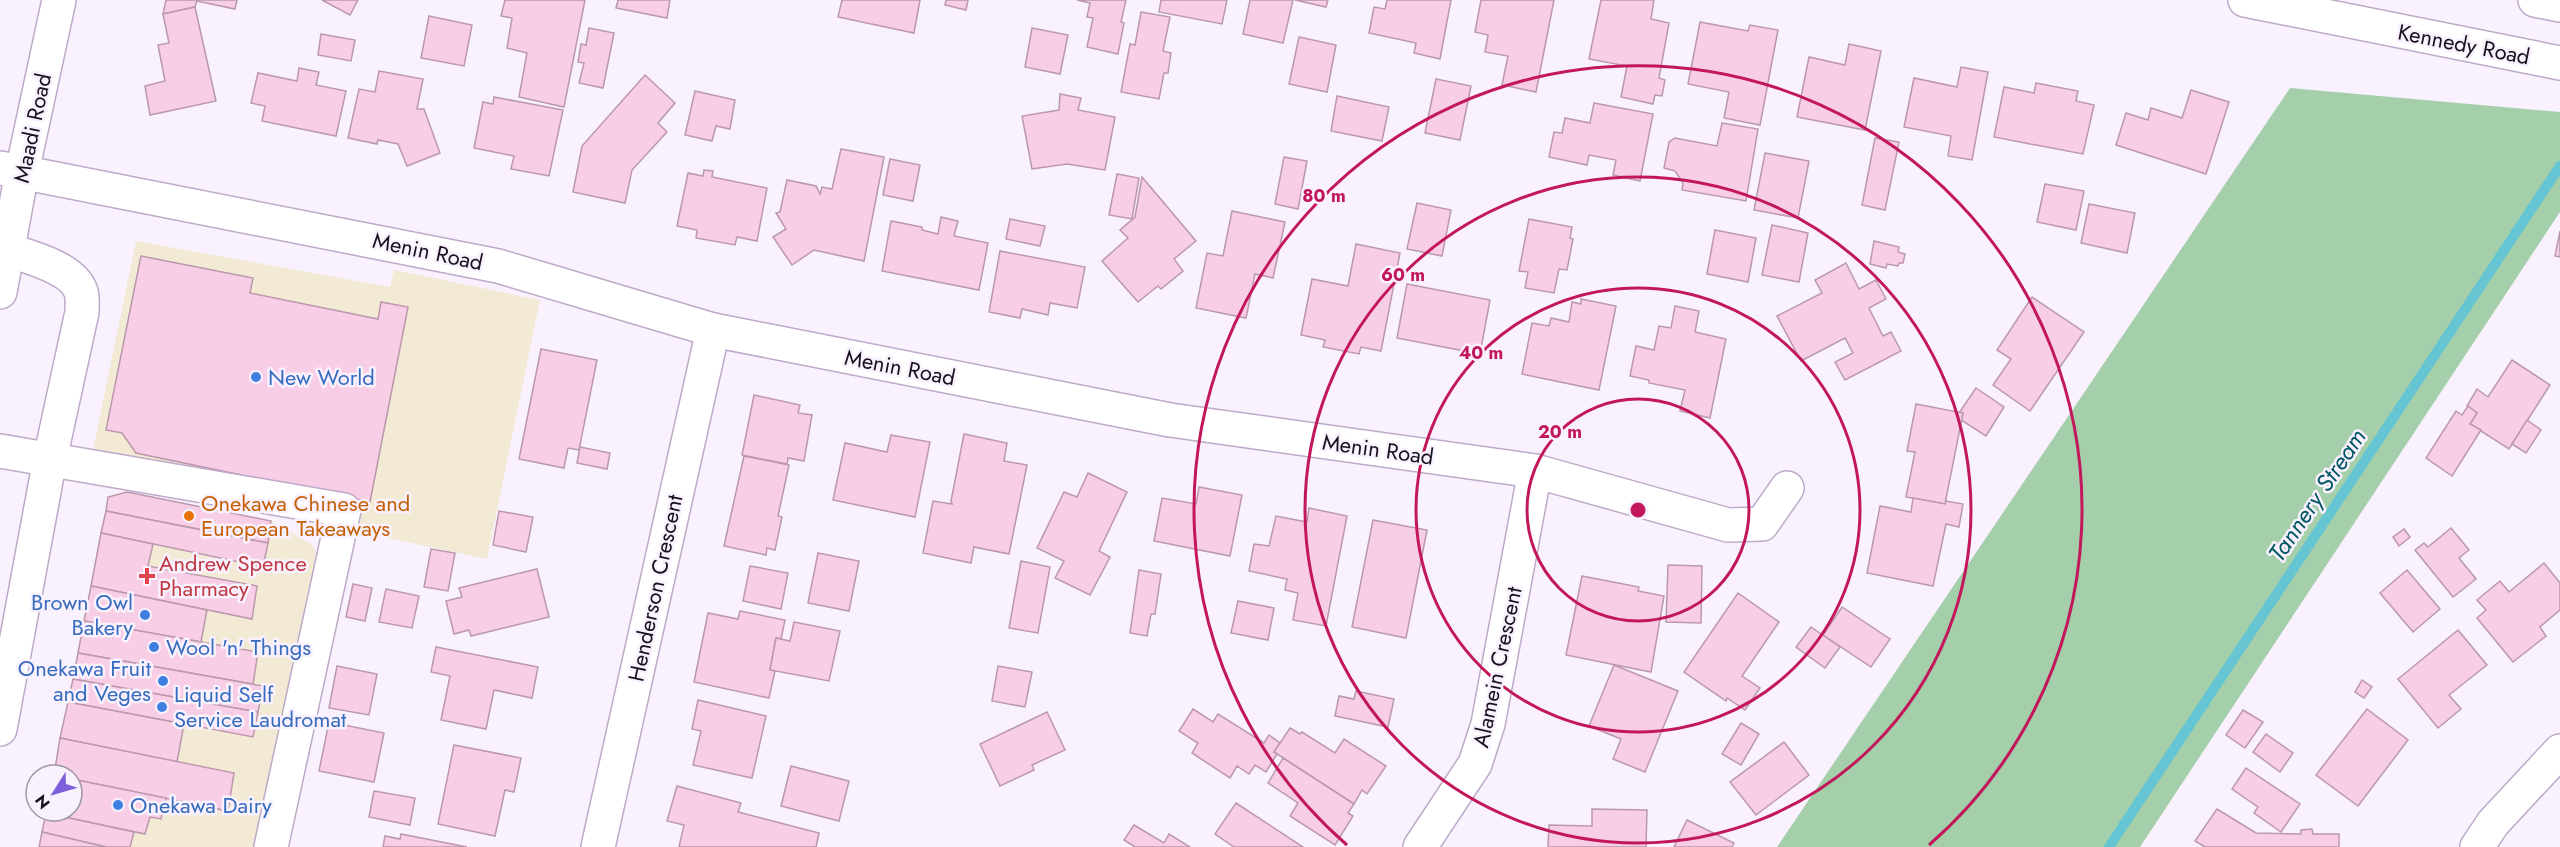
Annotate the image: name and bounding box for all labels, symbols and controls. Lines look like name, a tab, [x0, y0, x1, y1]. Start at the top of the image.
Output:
street label: Kennedy Road	[2395, 16, 2533, 72]
street label: Maadi Road	[5, 70, 59, 186]
text: 80 m	[1302, 183, 1346, 209]
street label: Menin Road	[370, 224, 486, 278]
text: 60 m	[1381, 262, 1425, 288]
text: 40 m	[1459, 340, 1503, 366]
street label: Menin Road	[842, 341, 958, 393]
place label: New World	[268, 361, 375, 393]
marker: New World	[249, 370, 263, 384]
text: 20 m	[1538, 419, 1582, 445]
water label: Tannery Stream	[2260, 421, 2374, 569]
street label: Menin Road	[1320, 425, 1436, 473]
place label: Onekawa Chinese and European Takeaways	[201, 487, 410, 544]
street label: Henderson Crescent	[620, 491, 691, 684]
centre of rings	[1628, 500, 1648, 520]
marker: Onekawa Chinese and European Takeaways	[182, 509, 196, 523]
place label: Andrew Spence Pharmacy	[159, 547, 307, 604]
marker: Andrew Spence Pharmacy	[140, 569, 154, 583]
street label: Alamein Crescent	[1464, 583, 1530, 750]
place label: Brown Owl Bakery	[31, 586, 133, 643]
marker: Brown Owl Bakery	[138, 608, 152, 622]
place label: Wool 'n' Things	[166, 631, 311, 663]
marker: Wool 'n' Things	[147, 640, 161, 654]
place label: Onekawa Fruit and Veges	[18, 652, 152, 709]
marker: Onekawa Fruit and Veges	[156, 674, 170, 688]
place label: Liquid Self Service Laudromat	[174, 678, 347, 735]
marker: Liquid Self Service Laudromat	[155, 700, 169, 714]
north arrow	[24, 763, 84, 823]
place label: Onekawa Dairy	[130, 789, 272, 821]
text: N	[29, 790, 55, 814]
marker: Onekawa Dairy	[111, 798, 125, 812]

